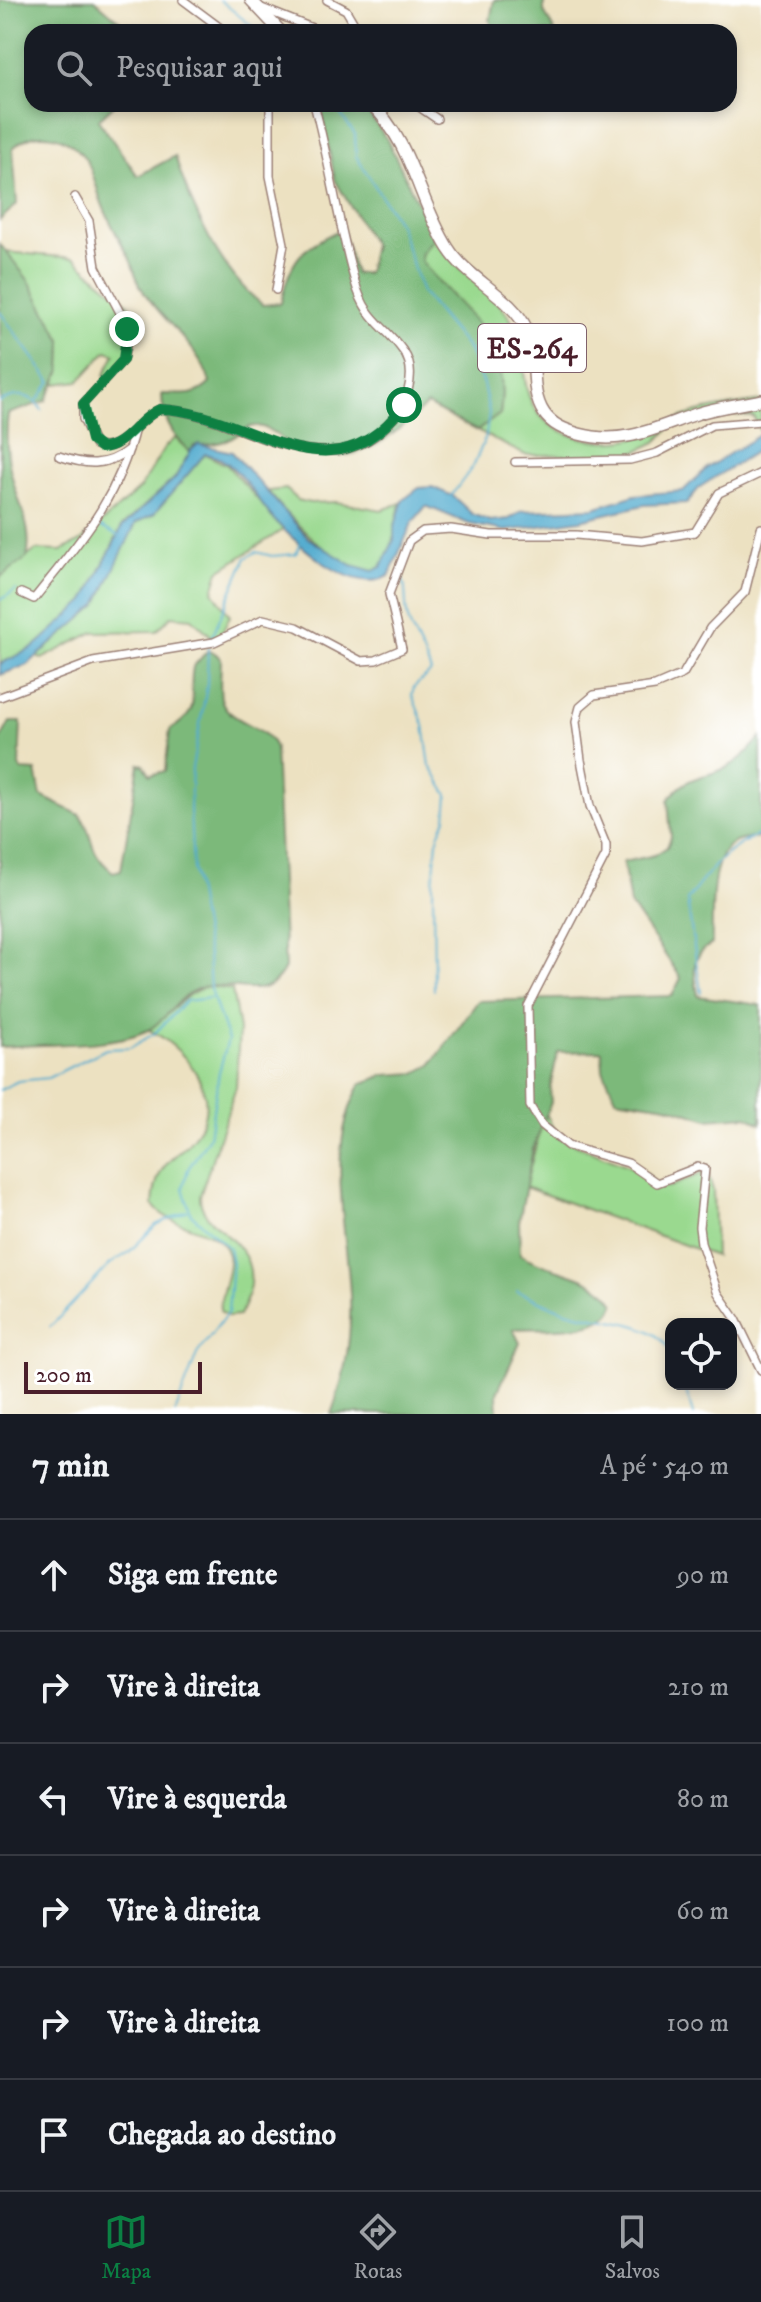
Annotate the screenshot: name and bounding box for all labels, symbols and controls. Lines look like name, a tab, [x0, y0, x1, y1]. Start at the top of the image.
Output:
search box	[24, 24, 737, 112]
icon: search	[52, 46, 96, 90]
text: Pesquisar aqui	[116, 50, 283, 87]
route end	[109, 311, 145, 347]
road number: ES-264	[478, 324, 586, 372]
route start	[386, 387, 422, 423]
map controls	[665, 1318, 737, 1390]
button: locate	[665, 1318, 737, 1390]
scale bar	[24, 1358, 202, 1394]
text: 200 m	[36, 1362, 92, 1389]
text: 7 min	[32, 1445, 109, 1487]
text: A pé · 540 m	[600, 1450, 729, 1483]
icon: ahead	[32, 1553, 76, 1597]
text: Siga em frente	[108, 1557, 277, 1594]
text: 90 m	[677, 1559, 729, 1592]
icon: right	[32, 1665, 76, 1709]
text: Vire à direita	[108, 1669, 260, 1706]
text: 210 m	[668, 1671, 729, 1704]
icon: left	[32, 1777, 76, 1821]
text: Vire à esquerda	[108, 1781, 287, 1818]
text: 80 m	[677, 1783, 729, 1816]
icon: right	[32, 1889, 76, 1933]
text: Vire à direita	[108, 1893, 260, 1930]
text: 60 m	[676, 1895, 729, 1928]
icon: right	[32, 2001, 76, 2045]
text: Vire à direita	[108, 2005, 260, 2042]
text: 100 m	[666, 2007, 729, 2040]
icon: arrive	[32, 2113, 76, 2157]
text: Chegada ao destino	[108, 2117, 336, 2154]
tab: Mapa	[101, 2210, 151, 2285]
tab: Rotas	[353, 2210, 402, 2285]
tab: Salvos	[605, 2210, 660, 2285]

